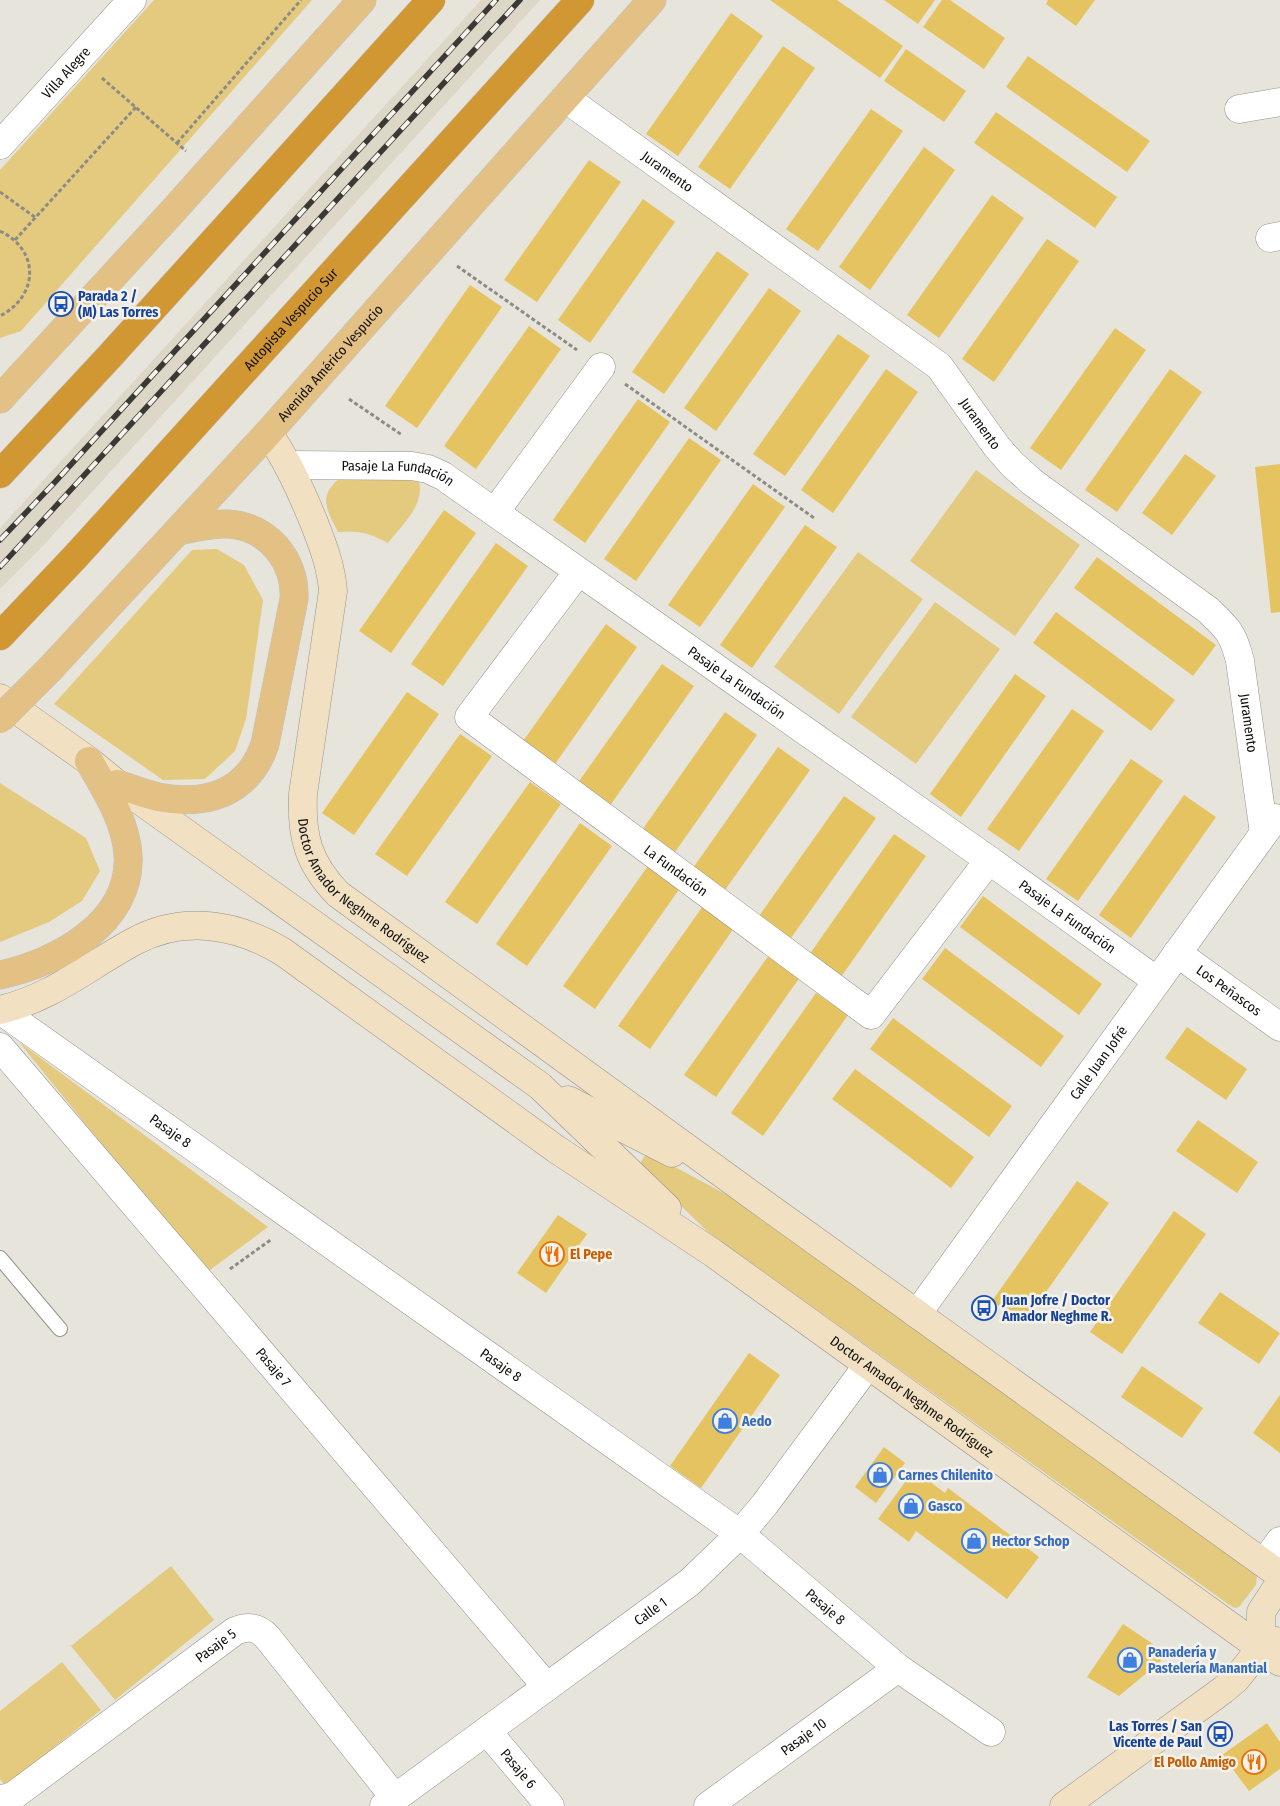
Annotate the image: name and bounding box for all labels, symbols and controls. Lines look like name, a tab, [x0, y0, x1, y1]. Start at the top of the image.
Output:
street label: Villa Alegre	[38, 43, 94, 102]
street label: Juramento	[638, 147, 696, 196]
street label: Autopista Vespucio Sur	[240, 265, 341, 374]
place label: Parada 2 / (M) Las Torres	[78, 288, 158, 321]
bus stop icon: Parada 2 / (M) Las Torres	[48, 291, 74, 317]
street label: Avenida Américo Vespucio	[274, 301, 386, 425]
street label: Juramento	[956, 395, 1004, 453]
street label: Pasaje La Fundación	[341, 457, 457, 490]
street label: Pasaje La Fundación	[685, 643, 789, 723]
street label: Juramento	[1236, 692, 1261, 753]
street label: Doctor Amador Neghme Rodríguez	[295, 817, 433, 967]
street label: La Fundación	[641, 841, 711, 900]
street label: Pasaje La Fundación	[1016, 876, 1119, 957]
street label: Los Peñascos	[1193, 961, 1265, 1019]
street label: Calle Juan Jofré	[1066, 1022, 1131, 1103]
street label: Pasaje 8	[147, 1110, 195, 1151]
restaurant icon: El Pepe	[539, 1241, 565, 1267]
place label: El Pepe	[570, 1246, 612, 1263]
place label: Juan Jofre / Doctor Amador Neghme R.	[1001, 1292, 1112, 1325]
bus stop icon: Juan Jofre / Doctor Amador Neghme R.	[971, 1295, 997, 1321]
street label: Doctor Amador Neghme Rodríguez	[827, 1332, 997, 1461]
street label: Pasaje 7	[252, 1344, 295, 1390]
street label: Pasaje 8	[477, 1344, 525, 1385]
shop icon: Aedo	[712, 1408, 738, 1434]
place label: Aedo	[741, 1413, 772, 1430]
shop icon: Carnes Chilenito	[867, 1462, 893, 1488]
place label: Carnes Chilenito	[898, 1467, 993, 1484]
shop icon: Gasco	[898, 1493, 924, 1519]
place label: Gasco	[928, 1498, 963, 1515]
shop icon: Hector Schop	[961, 1528, 987, 1554]
place label: Hector Schop	[992, 1533, 1070, 1550]
street label: Pasaje 8	[802, 1585, 849, 1628]
street label: Calle 1	[631, 1594, 670, 1629]
street label: Pasaje 5	[192, 1625, 239, 1666]
place label: Panadería y Pastelería Manantial	[1148, 1644, 1267, 1677]
shop icon: Panadería y Pastelería Manantial	[1117, 1647, 1143, 1673]
street label: Pasaje 10	[777, 1714, 830, 1759]
place label: Las Torres / San Vicente de Paul	[1109, 1718, 1202, 1751]
bus stop icon: Las Torres / San Vicente de Paul	[1207, 1721, 1233, 1747]
street label: Pasaje 6	[497, 1745, 540, 1792]
restaurant icon: El Pollo Amigo	[1241, 1749, 1267, 1775]
place label: El Pollo Amigo	[1154, 1754, 1237, 1771]

